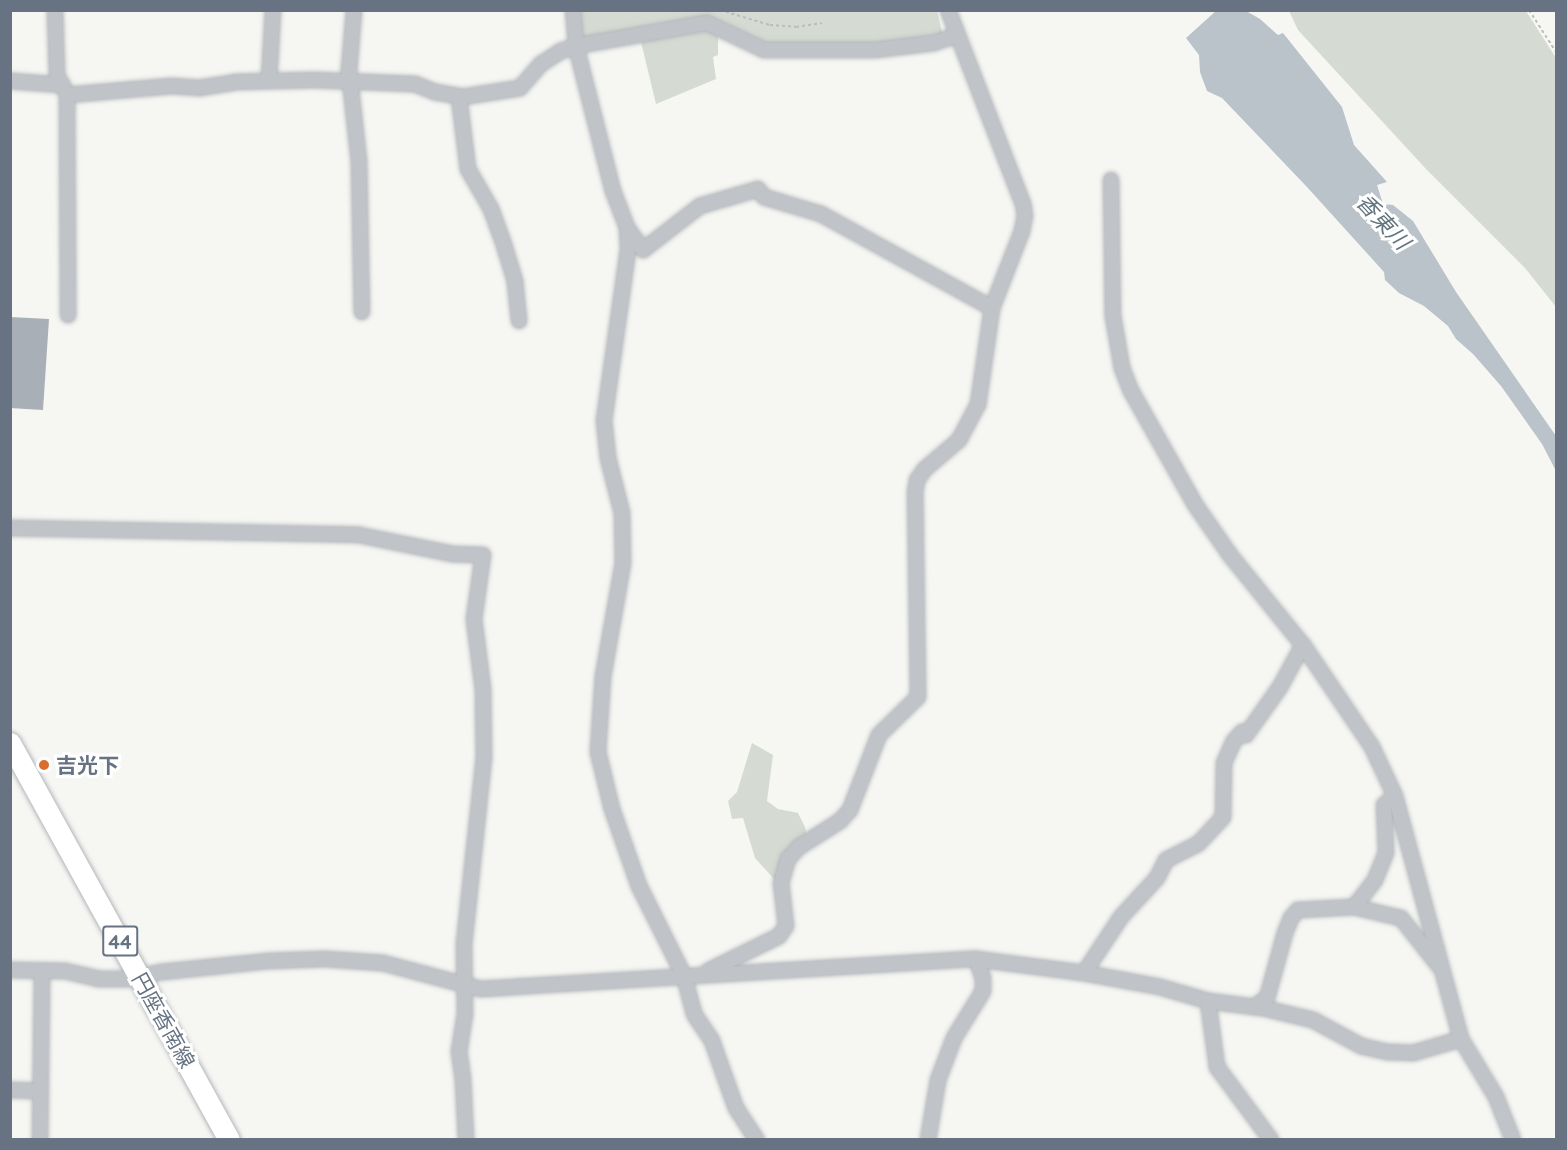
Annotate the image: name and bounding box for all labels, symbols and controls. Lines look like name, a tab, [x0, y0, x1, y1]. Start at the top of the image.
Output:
water label: 香東川	[1351, 189, 1415, 255]
place label: 吉光下	[56, 752, 119, 778]
marker: 吉光下	[37, 758, 51, 772]
road number: 44	[102, 924, 138, 958]
street label: 円座香南線	[128, 968, 200, 1072]

